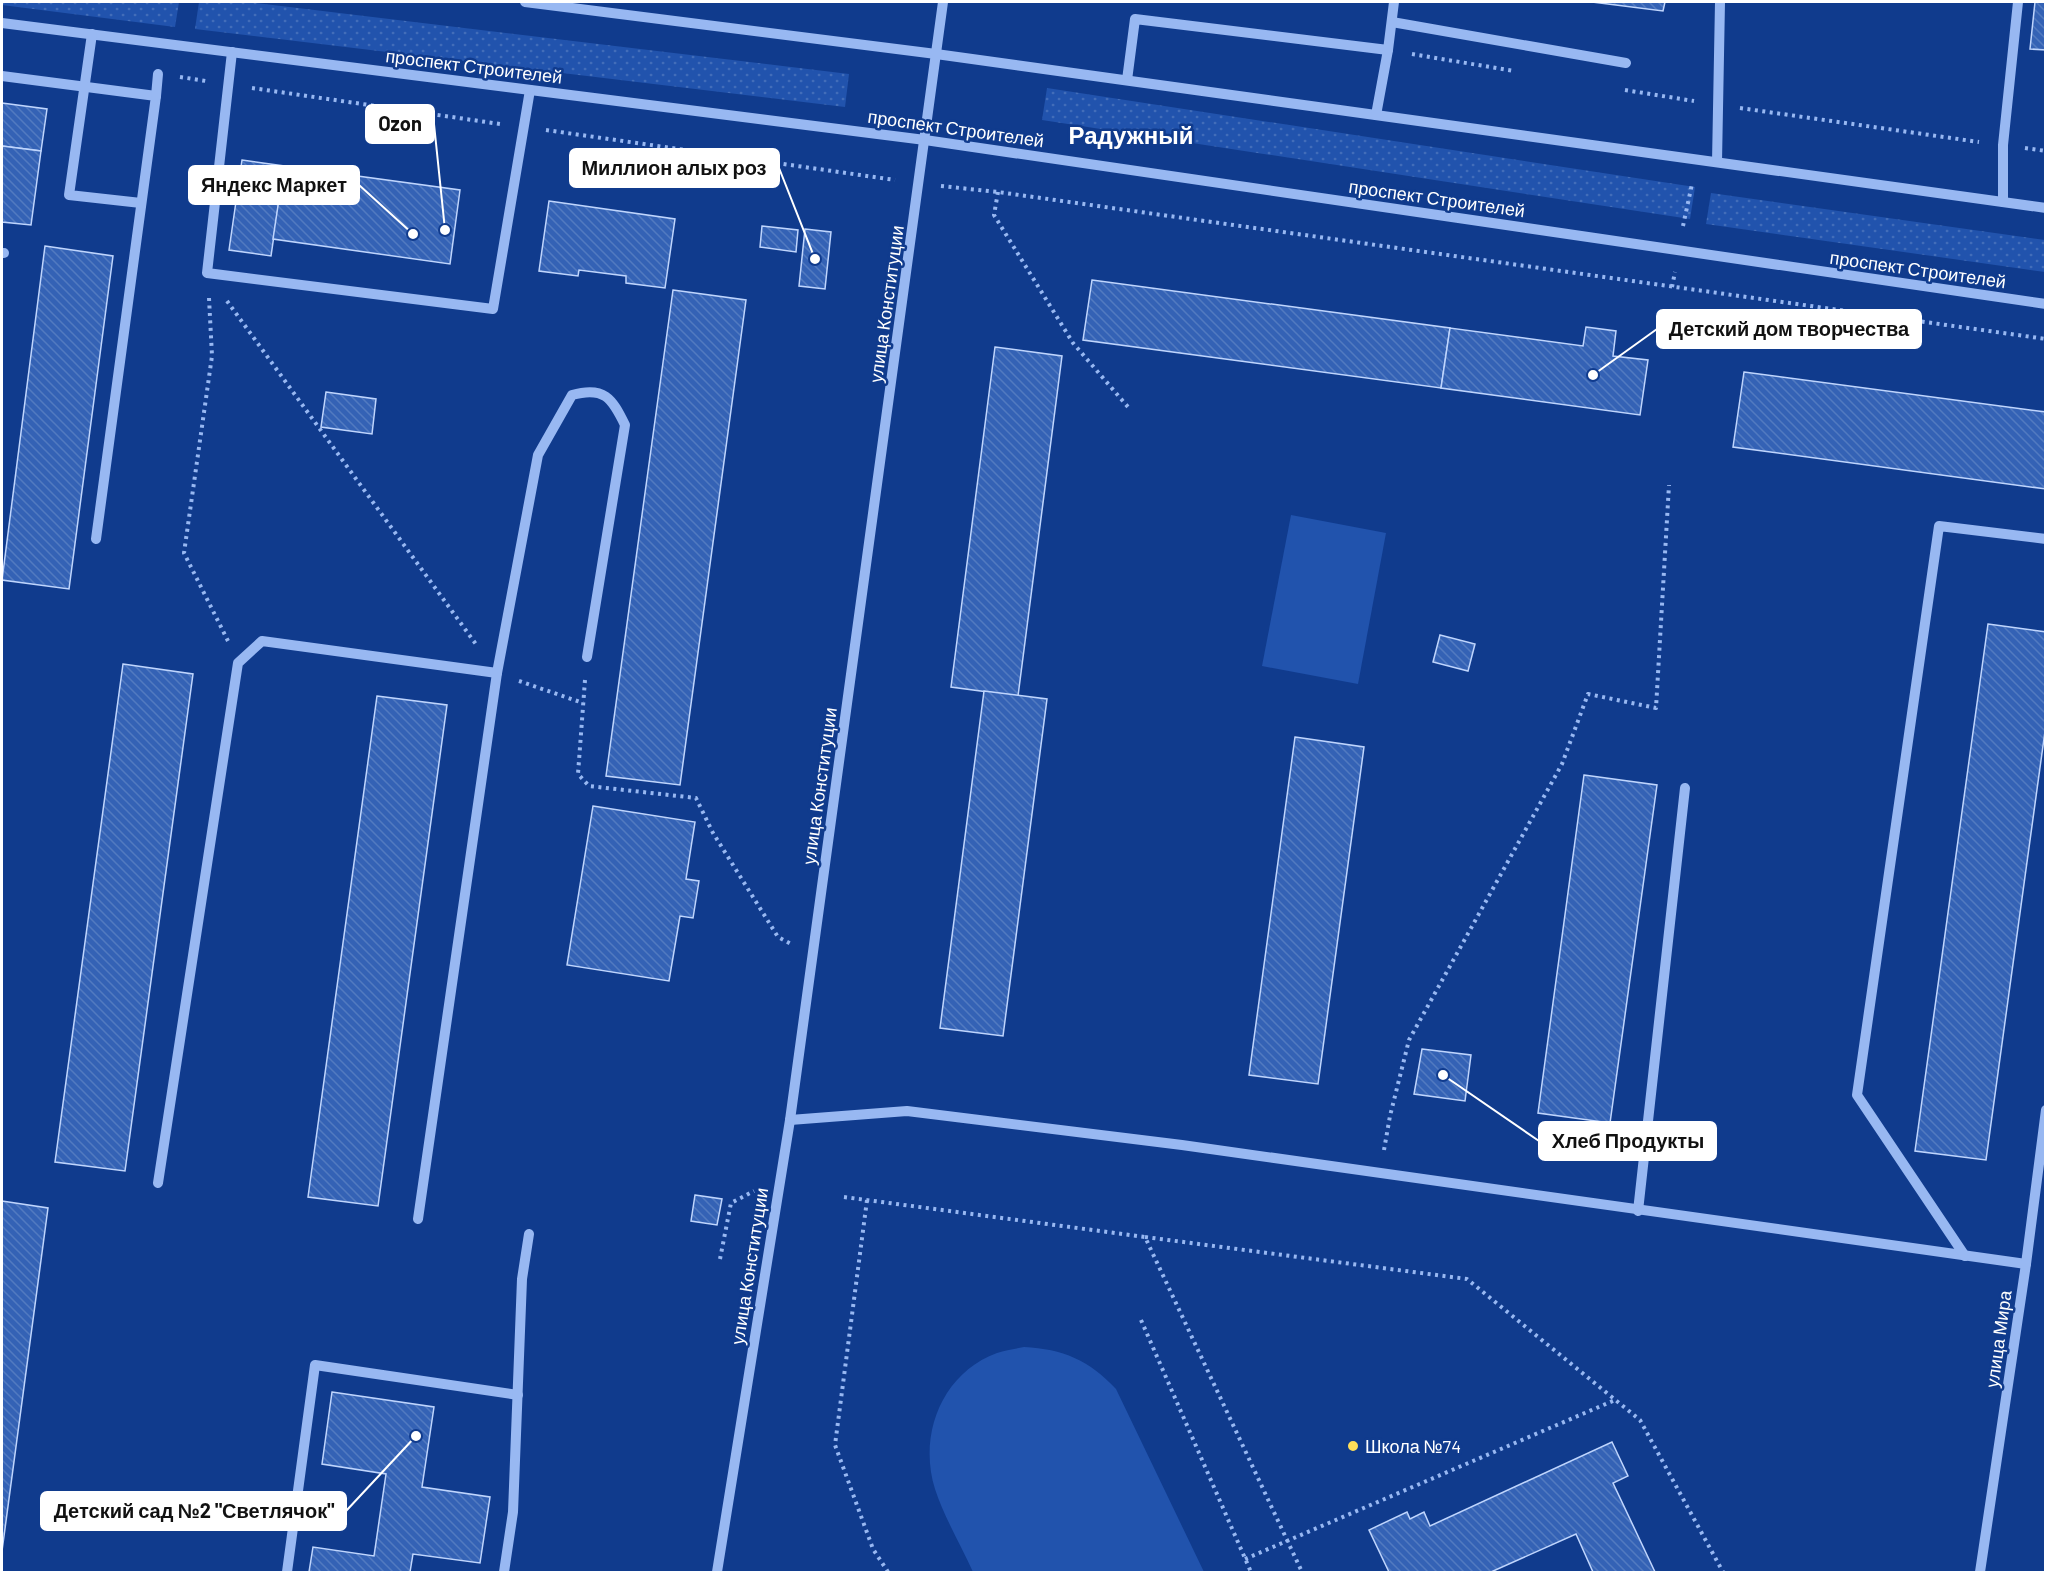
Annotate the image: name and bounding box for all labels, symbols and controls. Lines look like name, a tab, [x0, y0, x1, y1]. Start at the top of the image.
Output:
street label: проспект Строителей	[384, 44, 564, 88]
callout: Ozon	[366, 105, 434, 143]
street label: проспект Строителей	[866, 105, 1046, 151]
text: Ozon	[378, 111, 422, 135]
district label: Радужный	[1069, 120, 1193, 149]
callout: Миллион алых роз	[570, 149, 779, 187]
text: Миллион алых роз	[581, 155, 767, 179]
callout: Яндекс Маркет	[189, 166, 359, 204]
text: Яндекс Маркет	[201, 172, 347, 196]
street label: проспект Строителей	[1347, 175, 1527, 221]
street label: улица Конституции	[864, 224, 908, 384]
street label: проспект Строителей	[1828, 246, 2008, 292]
callout: Детский дом творчества	[1657, 310, 1921, 348]
text: Детский дом творчества	[1669, 316, 1910, 340]
street label: улица Конституции	[797, 706, 841, 866]
callout: Хлеб Продукты	[1539, 1122, 1716, 1160]
text: Хлеб Продукты	[1552, 1128, 1704, 1152]
street label: улица Конституции	[726, 1186, 772, 1346]
street label: улица Мира	[1980, 1288, 2016, 1389]
place label: Школа №74	[1365, 1435, 1461, 1457]
marker: Школа №74	[1346, 1439, 1360, 1453]
callout: Детский сад №2 "Светлячок"	[41, 1492, 346, 1530]
text: Детский сад №2 "Светлячок"	[54, 1498, 334, 1522]

